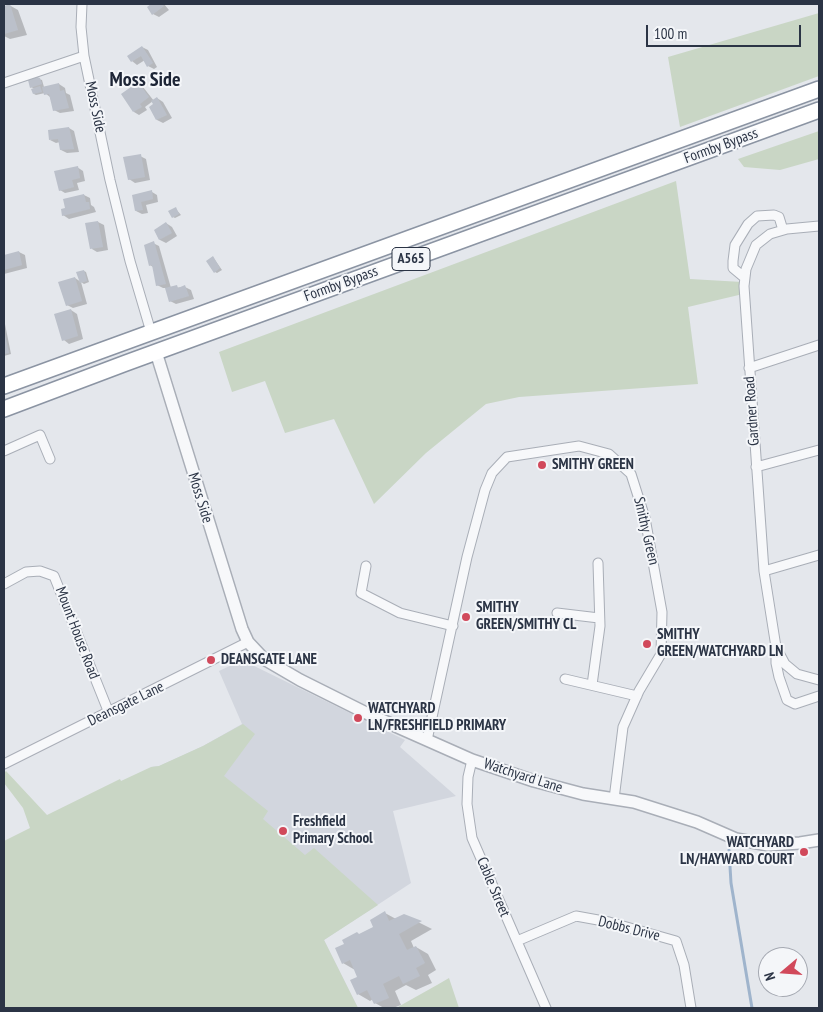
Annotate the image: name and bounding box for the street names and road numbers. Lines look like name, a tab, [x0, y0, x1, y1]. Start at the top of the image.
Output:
street label: Moss Side	[81, 80, 109, 134]
street label: Formby Bypass	[682, 124, 760, 168]
road number: A565	[392, 248, 430, 270]
street label: Formby Bypass	[302, 262, 380, 306]
street label: Gardner Road	[741, 376, 763, 446]
street label: Moss Side	[184, 471, 216, 525]
street label: Smithy Green	[629, 495, 663, 567]
street label: Mount House Road	[51, 584, 103, 682]
street label: Deansgate Lane	[85, 678, 167, 730]
street label: Watchyard Lane	[481, 755, 565, 797]
street label: Cable Street	[472, 854, 514, 920]
street label: Dobbs Drive	[596, 913, 662, 945]

